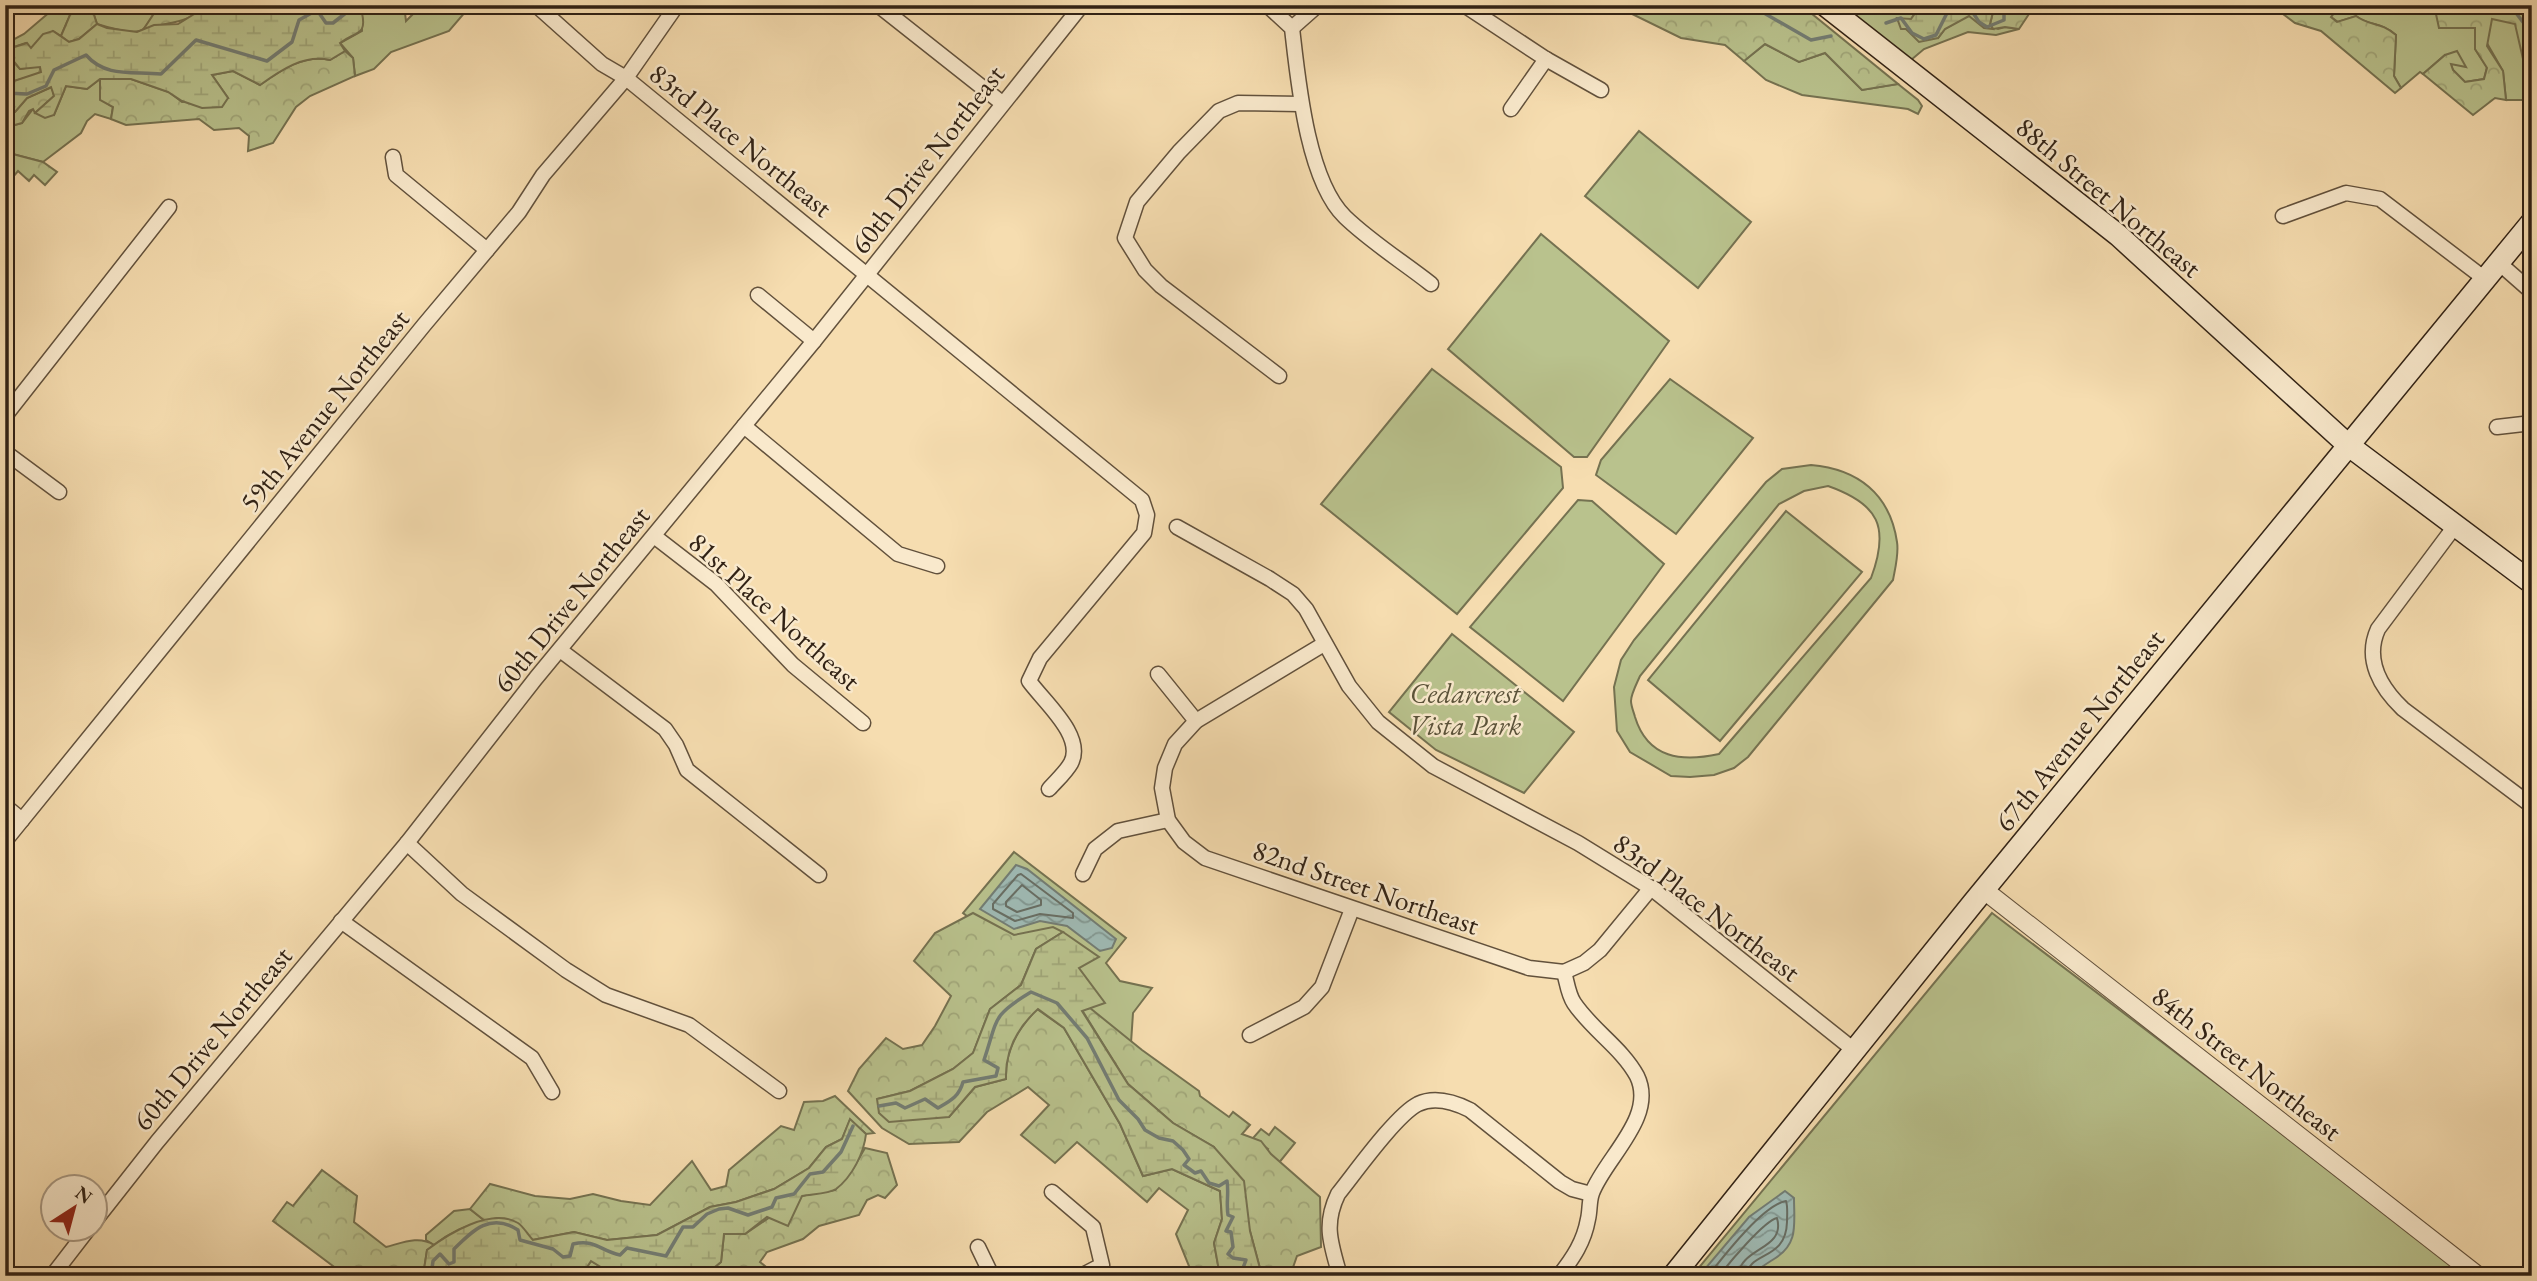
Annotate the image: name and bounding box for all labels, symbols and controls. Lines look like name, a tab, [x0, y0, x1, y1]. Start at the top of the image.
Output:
street label: 83rd Place Northeast	[642, 55, 840, 225]
street label: 60th Drive Northeast	[842, 57, 1012, 261]
street label: 88th Street Northeast	[2009, 109, 2209, 285]
street label: 59th Avenue Northeast	[231, 301, 417, 519]
street label: 60th Drive Northeast	[485, 498, 657, 700]
street label: 81st Place Northeast	[681, 524, 869, 698]
street label: 67th Avenue Northeast	[1986, 621, 2172, 839]
park label: Cedarcrest Vista Park	[1408, 675, 1522, 743]
street label: 83rd Place Northeast	[1606, 825, 1808, 989]
street label: 82nd Street Northeast	[1248, 831, 1484, 943]
street label: 60th Drive Northeast	[124, 938, 300, 1138]
street label: 84th Street Northeast	[2145, 978, 2349, 1149]
north arrow	[38, 1172, 108, 1242]
text: N	[70, 1180, 98, 1210]

